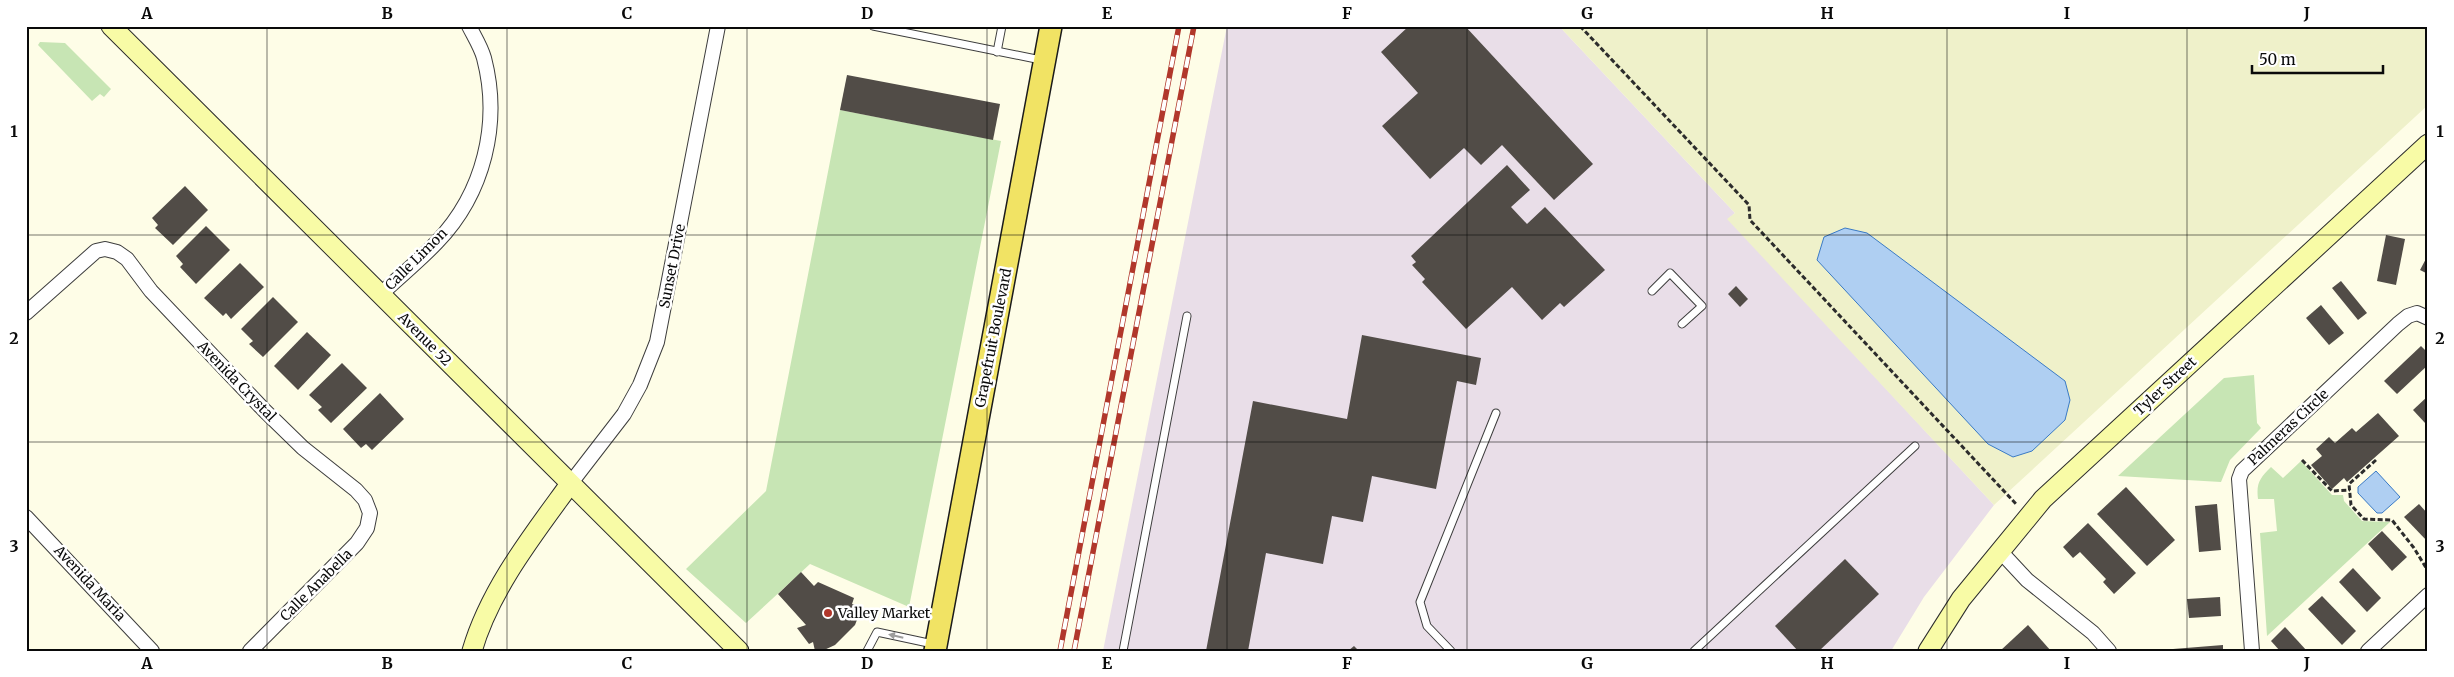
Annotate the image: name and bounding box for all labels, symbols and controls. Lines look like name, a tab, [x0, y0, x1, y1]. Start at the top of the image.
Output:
text: A	[140, 3, 153, 23]
text: B	[381, 3, 393, 23]
text: C	[622, 3, 632, 23]
text: D	[861, 3, 873, 23]
text: E	[1102, 3, 1113, 23]
text: F	[1342, 3, 1352, 23]
text: G	[1581, 3, 1593, 23]
text: H	[1820, 3, 1834, 23]
text: I	[2064, 3, 2070, 23]
text: J	[2303, 3, 2310, 23]
scale bar	[2252, 42, 2383, 74]
text: 50 m	[2259, 50, 2296, 69]
text: 1	[10, 121, 18, 141]
text: 1	[2436, 121, 2444, 141]
street label: Sunset Drive	[655, 222, 689, 310]
street label: Calle Limon	[381, 224, 451, 294]
street label: Grapefruit Boulevard	[971, 266, 1015, 409]
street label: Avenue 52	[394, 308, 456, 370]
text: 2	[9, 328, 19, 348]
text: 2	[2435, 328, 2445, 348]
street label: Avenida Crystal	[193, 336, 280, 426]
street label: Tyler Street	[2130, 352, 2200, 420]
street label: Palmeras Circle	[2244, 385, 2332, 469]
text: 3	[9, 536, 19, 556]
text: 3	[2435, 536, 2445, 556]
street label: Avenida Maria	[50, 541, 130, 625]
street label: Calle Anabella	[276, 545, 356, 625]
place label: Valley Market	[837, 604, 931, 622]
marker: Valley Market	[822, 607, 834, 619]
one-way arrow	[888, 632, 904, 640]
text: A	[140, 653, 153, 673]
text: B	[381, 653, 393, 673]
text: C	[622, 653, 632, 673]
text: D	[861, 653, 873, 673]
text: E	[1102, 653, 1113, 673]
text: F	[1342, 653, 1352, 673]
text: G	[1581, 653, 1593, 673]
text: H	[1820, 653, 1834, 673]
text: I	[2064, 653, 2070, 673]
text: J	[2303, 653, 2310, 673]

